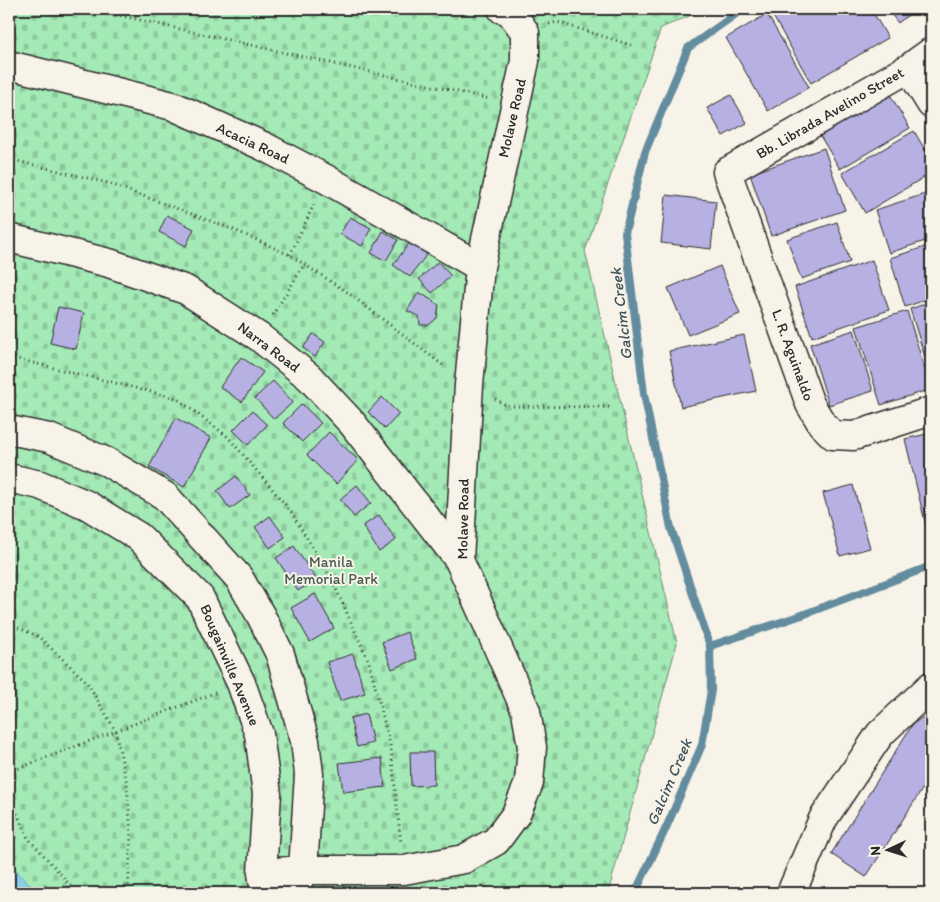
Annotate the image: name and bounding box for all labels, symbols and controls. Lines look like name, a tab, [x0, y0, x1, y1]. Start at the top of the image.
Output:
street label: Bb. Librada Avelino Street	[753, 63, 907, 163]
street label: Molave Road	[494, 77, 530, 159]
street label: Acacia Road	[214, 118, 293, 168]
water label: Galcim Creek	[606, 266, 636, 361]
street label: L. R. Aguinaldo	[768, 307, 818, 403]
street label: Narra Road	[234, 318, 304, 376]
street label: Molave Road	[453, 478, 473, 560]
park label: Manila Memorial Park	[284, 553, 378, 588]
street label: Bougainville Avenue	[196, 601, 264, 729]
water label: Galcim Creek	[642, 735, 696, 828]
north arrow	[862, 824, 912, 874]
text: N	[867, 846, 884, 856]

